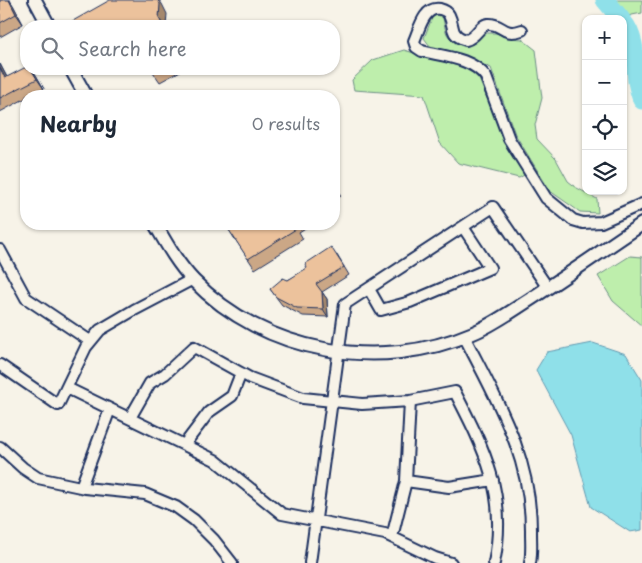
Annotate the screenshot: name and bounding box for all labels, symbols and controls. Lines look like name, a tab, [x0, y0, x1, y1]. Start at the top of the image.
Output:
map controls	[582, 15, 627, 195]
button: +	[582, 15, 627, 60]
search box	[20, 20, 340, 75]
icon: search	[38, 34, 66, 62]
text: Search here	[78, 34, 187, 62]
button: −	[582, 60, 627, 105]
button: locate	[582, 105, 627, 150]
text: Nearby	[40, 107, 117, 139]
text: 0 results	[252, 111, 320, 135]
button: layers	[582, 150, 627, 195]

